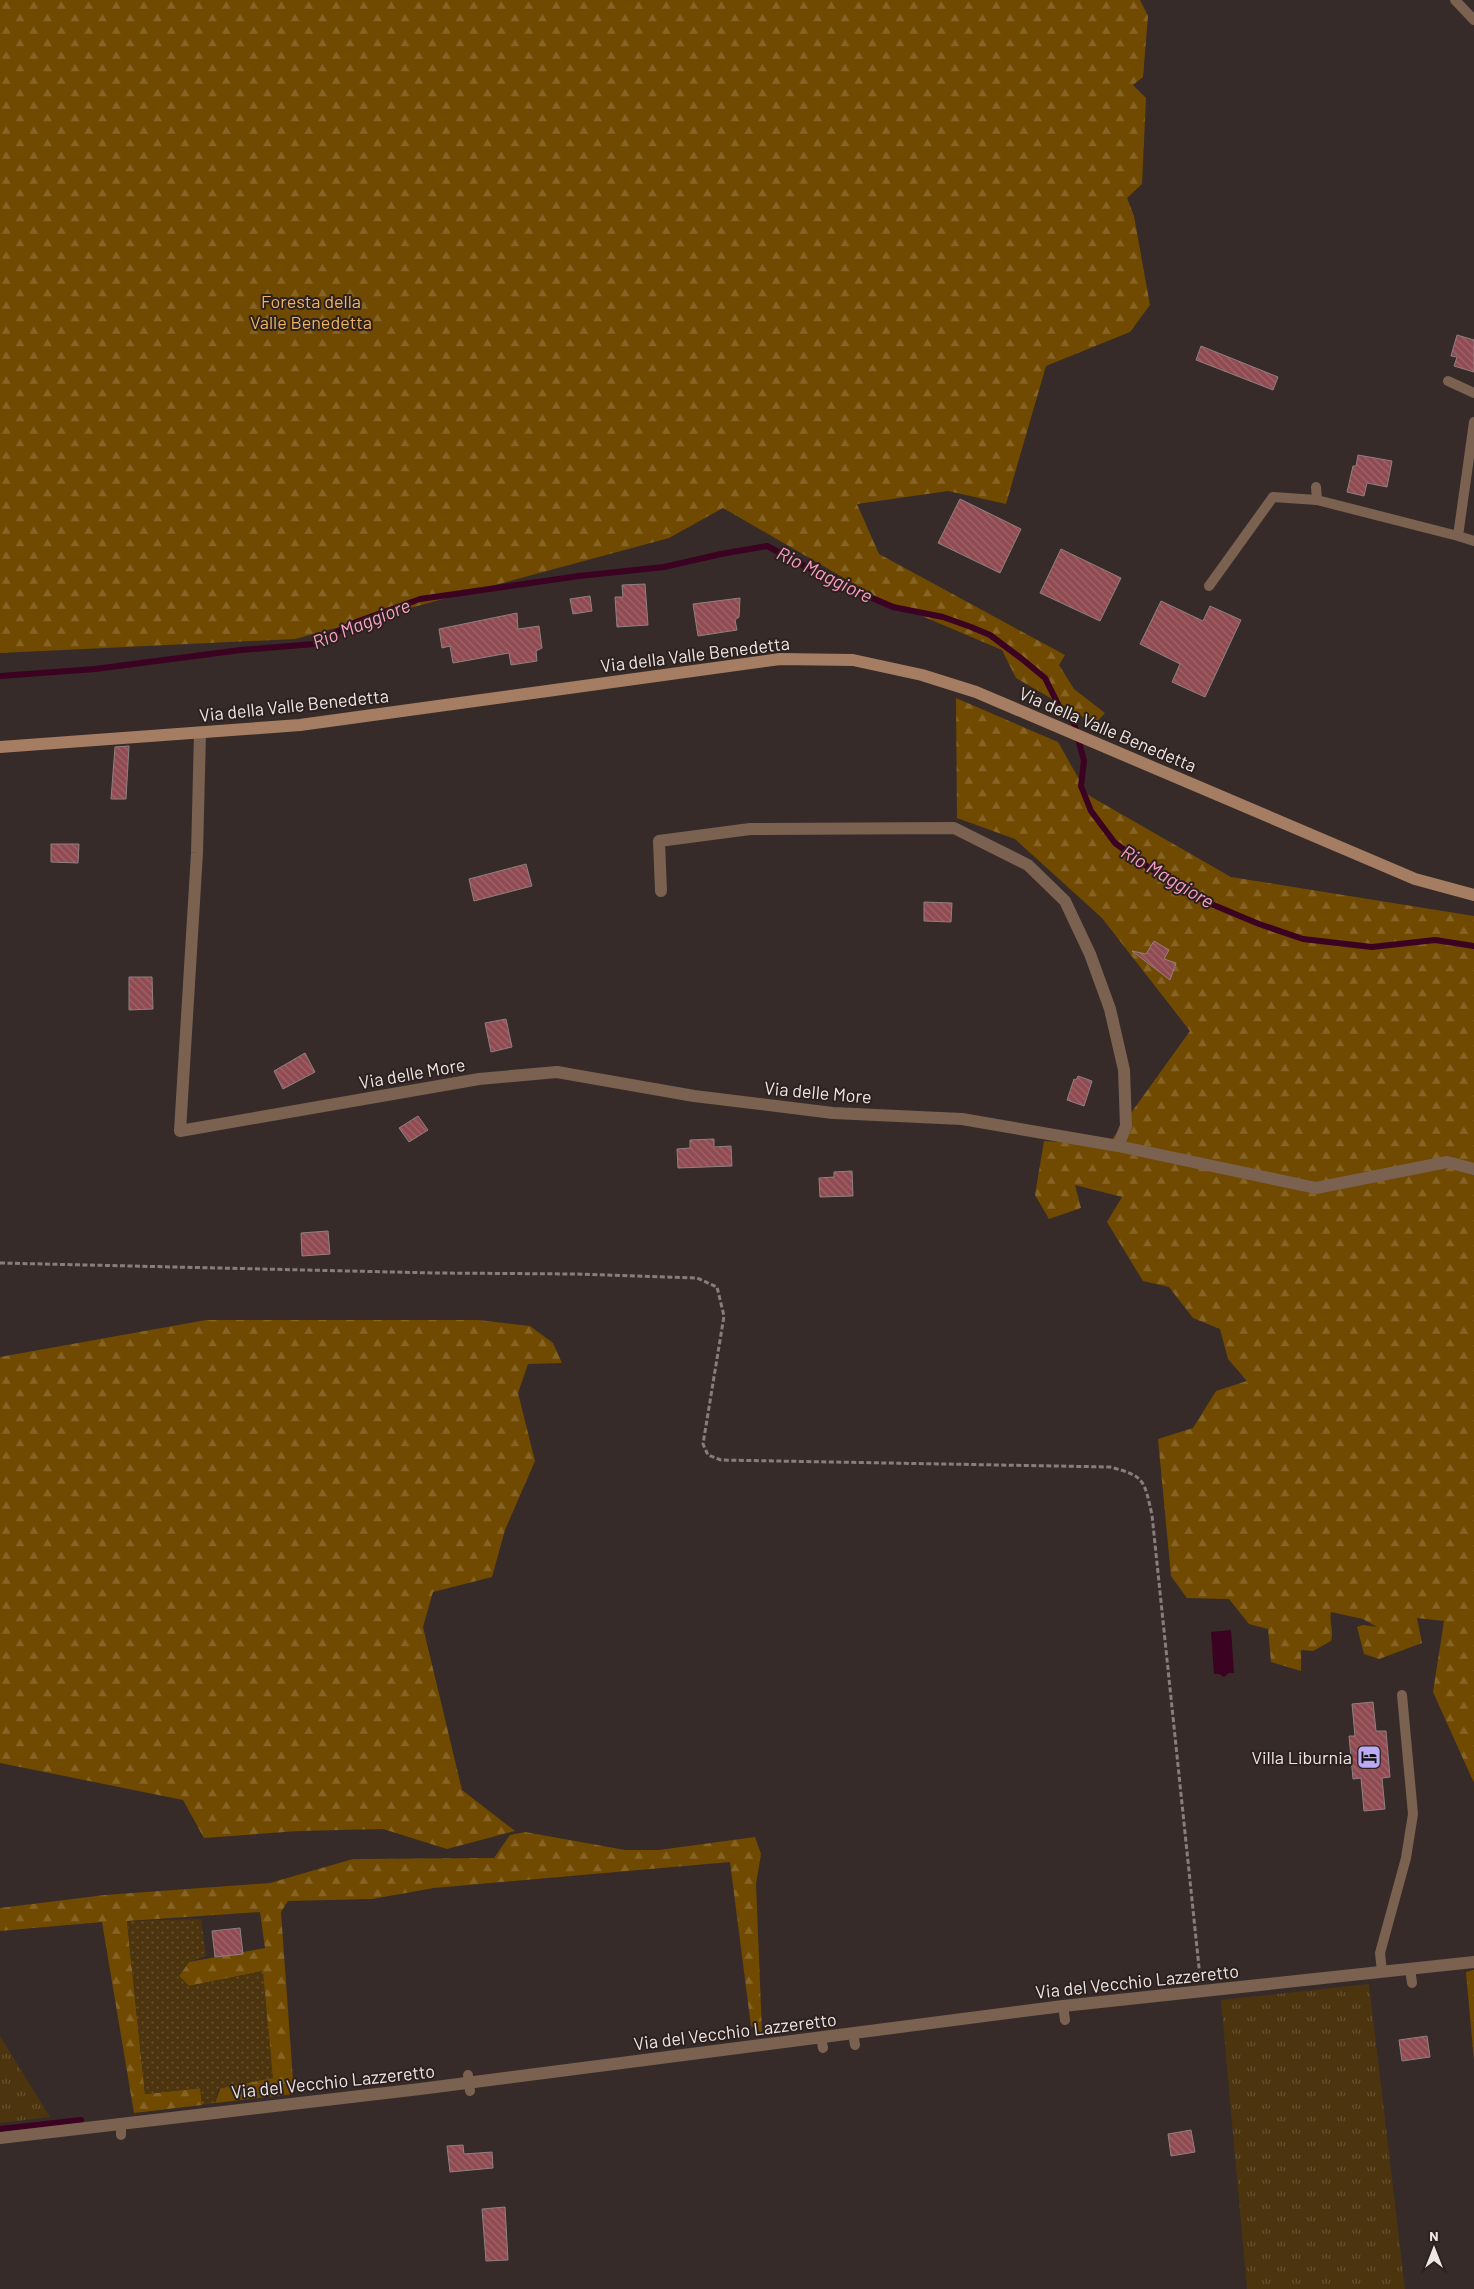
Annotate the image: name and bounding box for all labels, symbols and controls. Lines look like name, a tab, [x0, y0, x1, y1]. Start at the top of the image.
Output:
park label: Foresta della Valle Benedetta	[250, 290, 372, 333]
water label: Rio Maggiore	[773, 541, 877, 607]
water label: Rio Maggiore	[309, 593, 414, 653]
street label: Via della Valle Benedetta	[599, 631, 791, 677]
street label: Via della Valle Benedetta	[1016, 682, 1200, 776]
street label: Via della Valle Benedetta	[198, 684, 390, 726]
water label: Rio Maggiore	[1118, 839, 1219, 913]
street label: Via delle More	[357, 1053, 467, 1093]
street label: Via delle More	[763, 1076, 873, 1108]
hotel icon: Villa Liburnia	[1356, 1744, 1382, 1770]
place label: Villa Liburnia	[1251, 1746, 1352, 1768]
street label: Via del Vecchio Lazzeretto	[1034, 1959, 1240, 2003]
street label: Via del Vecchio Lazzeretto	[632, 2008, 838, 2054]
street label: Via del Vecchio Lazzeretto	[230, 2059, 436, 2103]
north arrow	[1409, 2224, 1459, 2274]
text: N	[1429, 2227, 1439, 2244]

